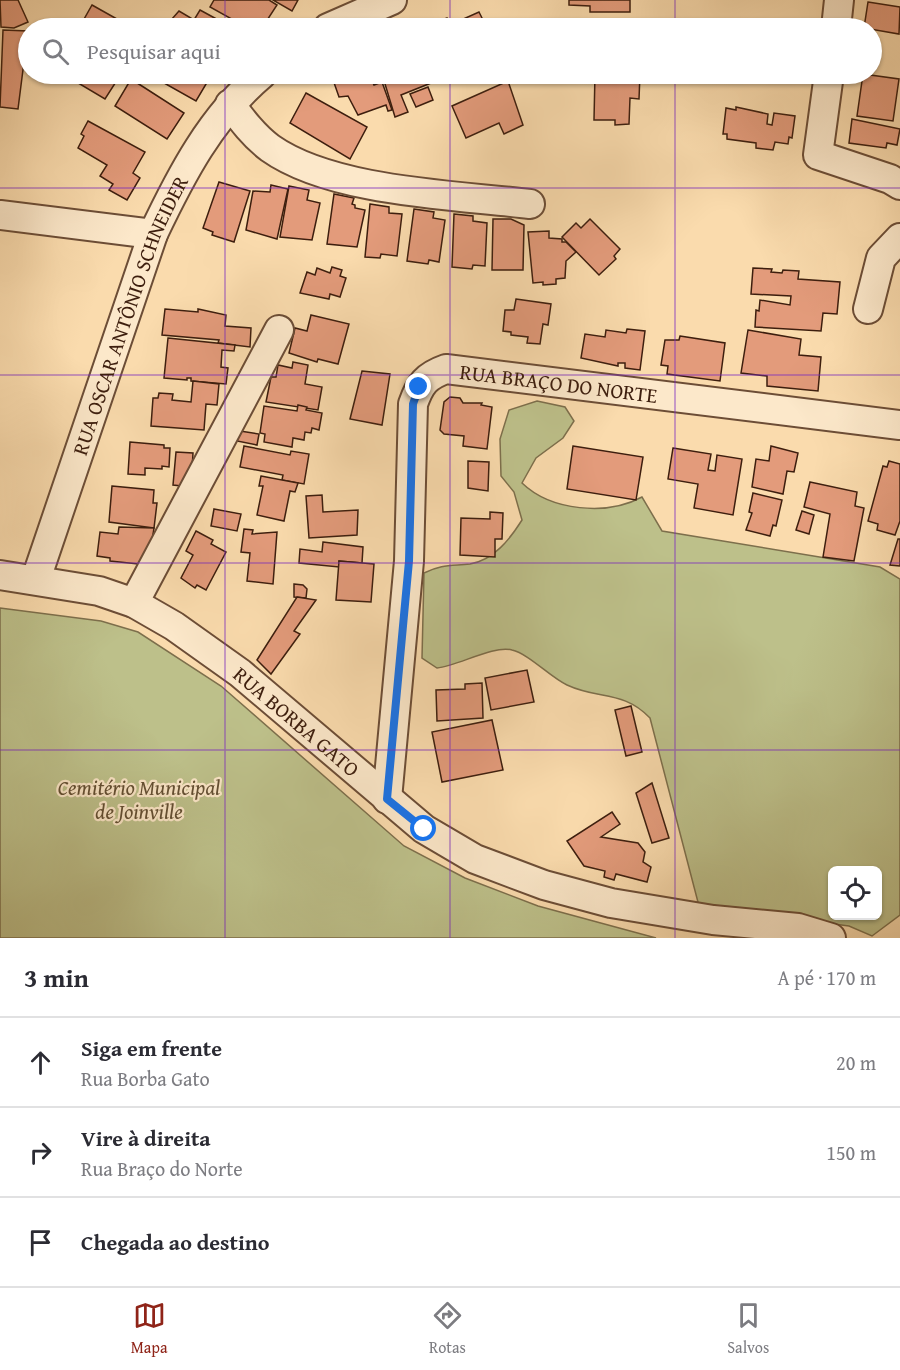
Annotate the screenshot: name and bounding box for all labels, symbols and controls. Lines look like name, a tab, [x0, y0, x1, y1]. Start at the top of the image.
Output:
search box	[18, 18, 882, 84]
icon: search	[39, 35, 72, 68]
text: Pesquisar aqui	[87, 35, 221, 67]
street label: RUA OSCAR ANTÔNIO SCHNEIDER	[64, 169, 196, 459]
street label: RUA BRAÇO DO NORTE	[458, 355, 659, 410]
route end	[405, 373, 431, 399]
street label: RUA BORBA GATO	[227, 659, 367, 784]
park label: Cemitério Municipal de Joinville	[58, 772, 220, 827]
route start	[410, 815, 436, 841]
map controls	[828, 866, 882, 920]
button: locate	[828, 866, 882, 920]
text: 3 min	[24, 958, 89, 997]
text: A pé · 170 m	[778, 963, 876, 992]
text: Siga em frente	[81, 1032, 222, 1064]
icon: ahead	[24, 1046, 57, 1079]
text: 20 m	[836, 1048, 876, 1077]
text: Rua Borba Gato	[81, 1064, 210, 1093]
text: Vire à direita	[81, 1122, 211, 1154]
icon: right	[24, 1136, 57, 1169]
text: 150 m	[826, 1138, 876, 1167]
text: Rua Braço do Norte	[81, 1154, 243, 1183]
icon: arrive	[24, 1226, 57, 1259]
text: Chegada ao destino	[81, 1226, 269, 1258]
tab: Mapa	[131, 1299, 168, 1359]
tab: Rotas	[429, 1299, 466, 1359]
tab: Salvos	[727, 1299, 769, 1359]

